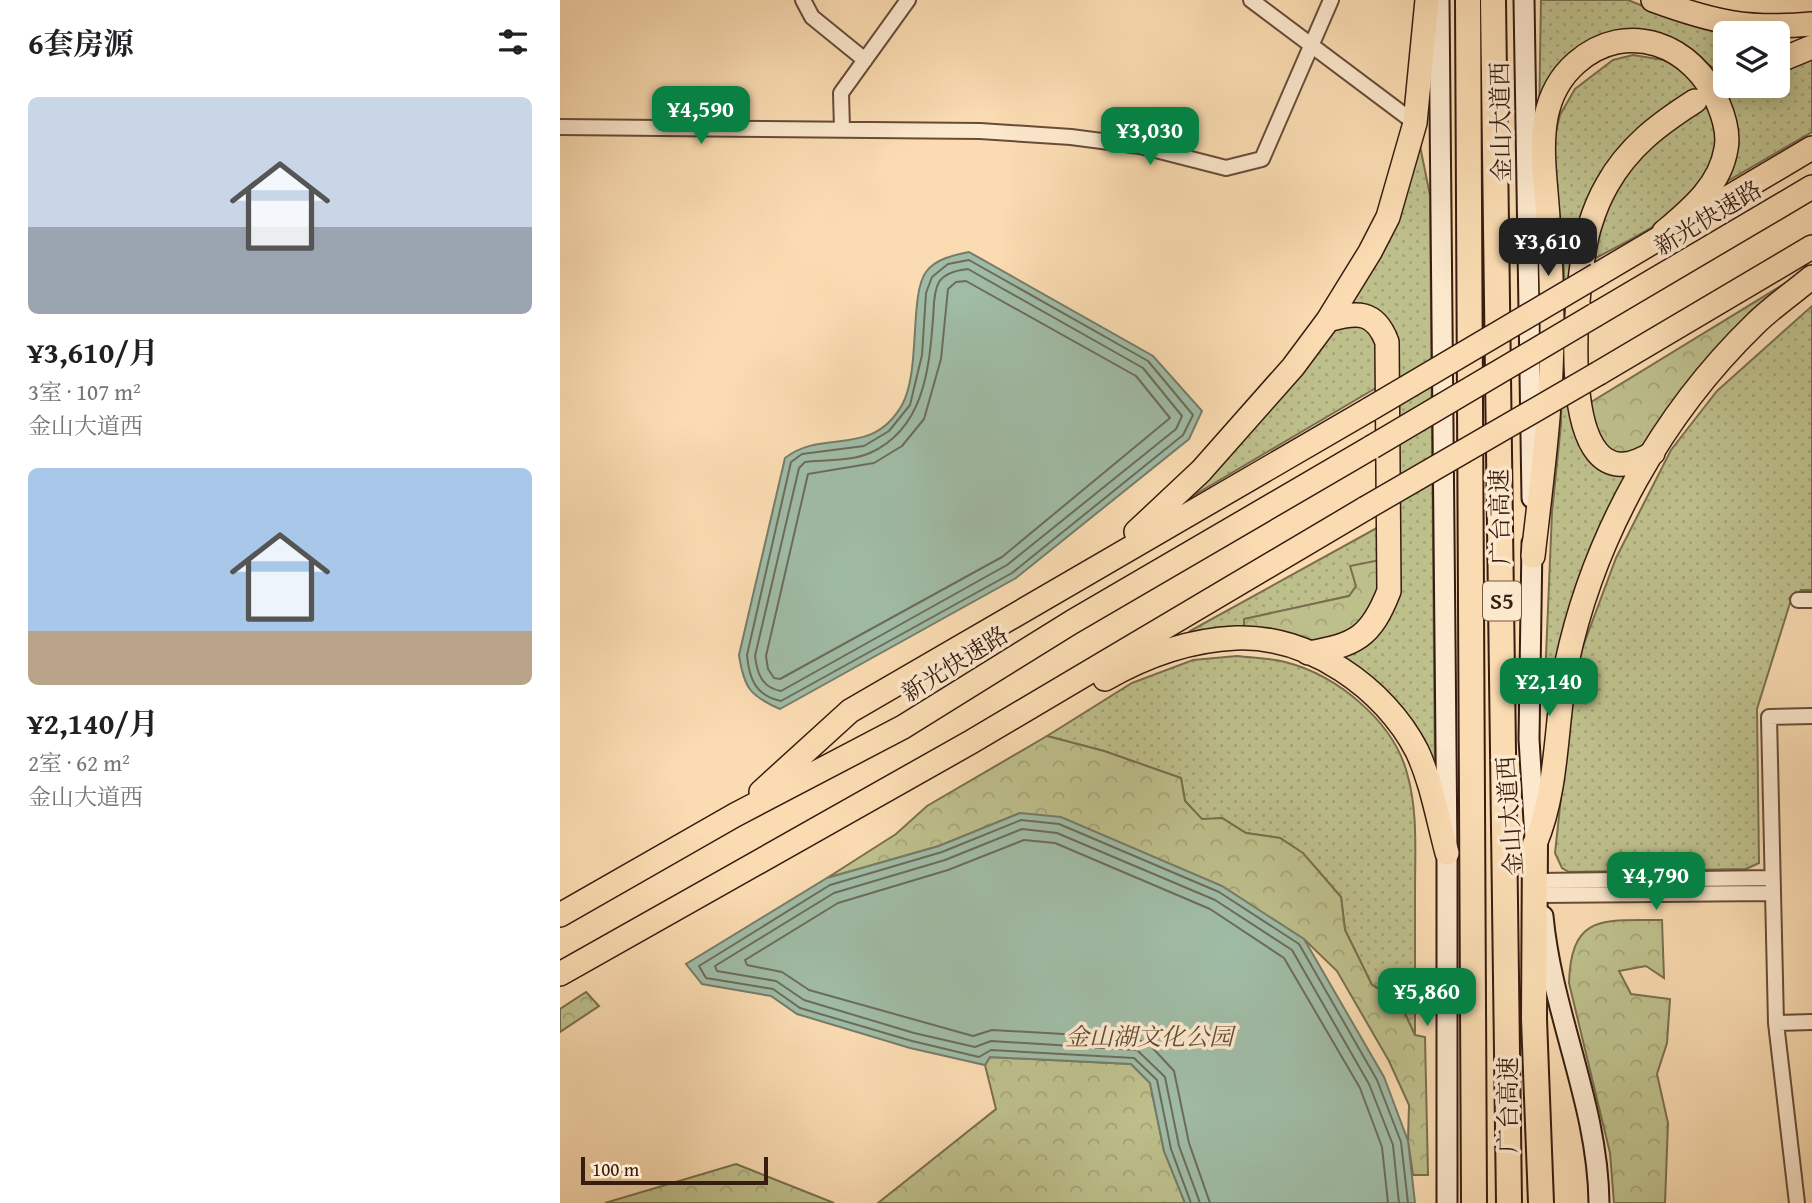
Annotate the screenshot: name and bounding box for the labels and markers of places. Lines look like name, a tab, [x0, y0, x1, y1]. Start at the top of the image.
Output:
pin: ¥4,590	[644, 86, 758, 146]
pin: ¥3,030	[1093, 108, 1207, 167]
pin: ¥3,610	[1491, 218, 1605, 278]
pin: ¥2,140	[1492, 658, 1606, 718]
pin: ¥4,790	[1599, 852, 1713, 912]
pin: ¥5,860	[1370, 968, 1484, 1028]

